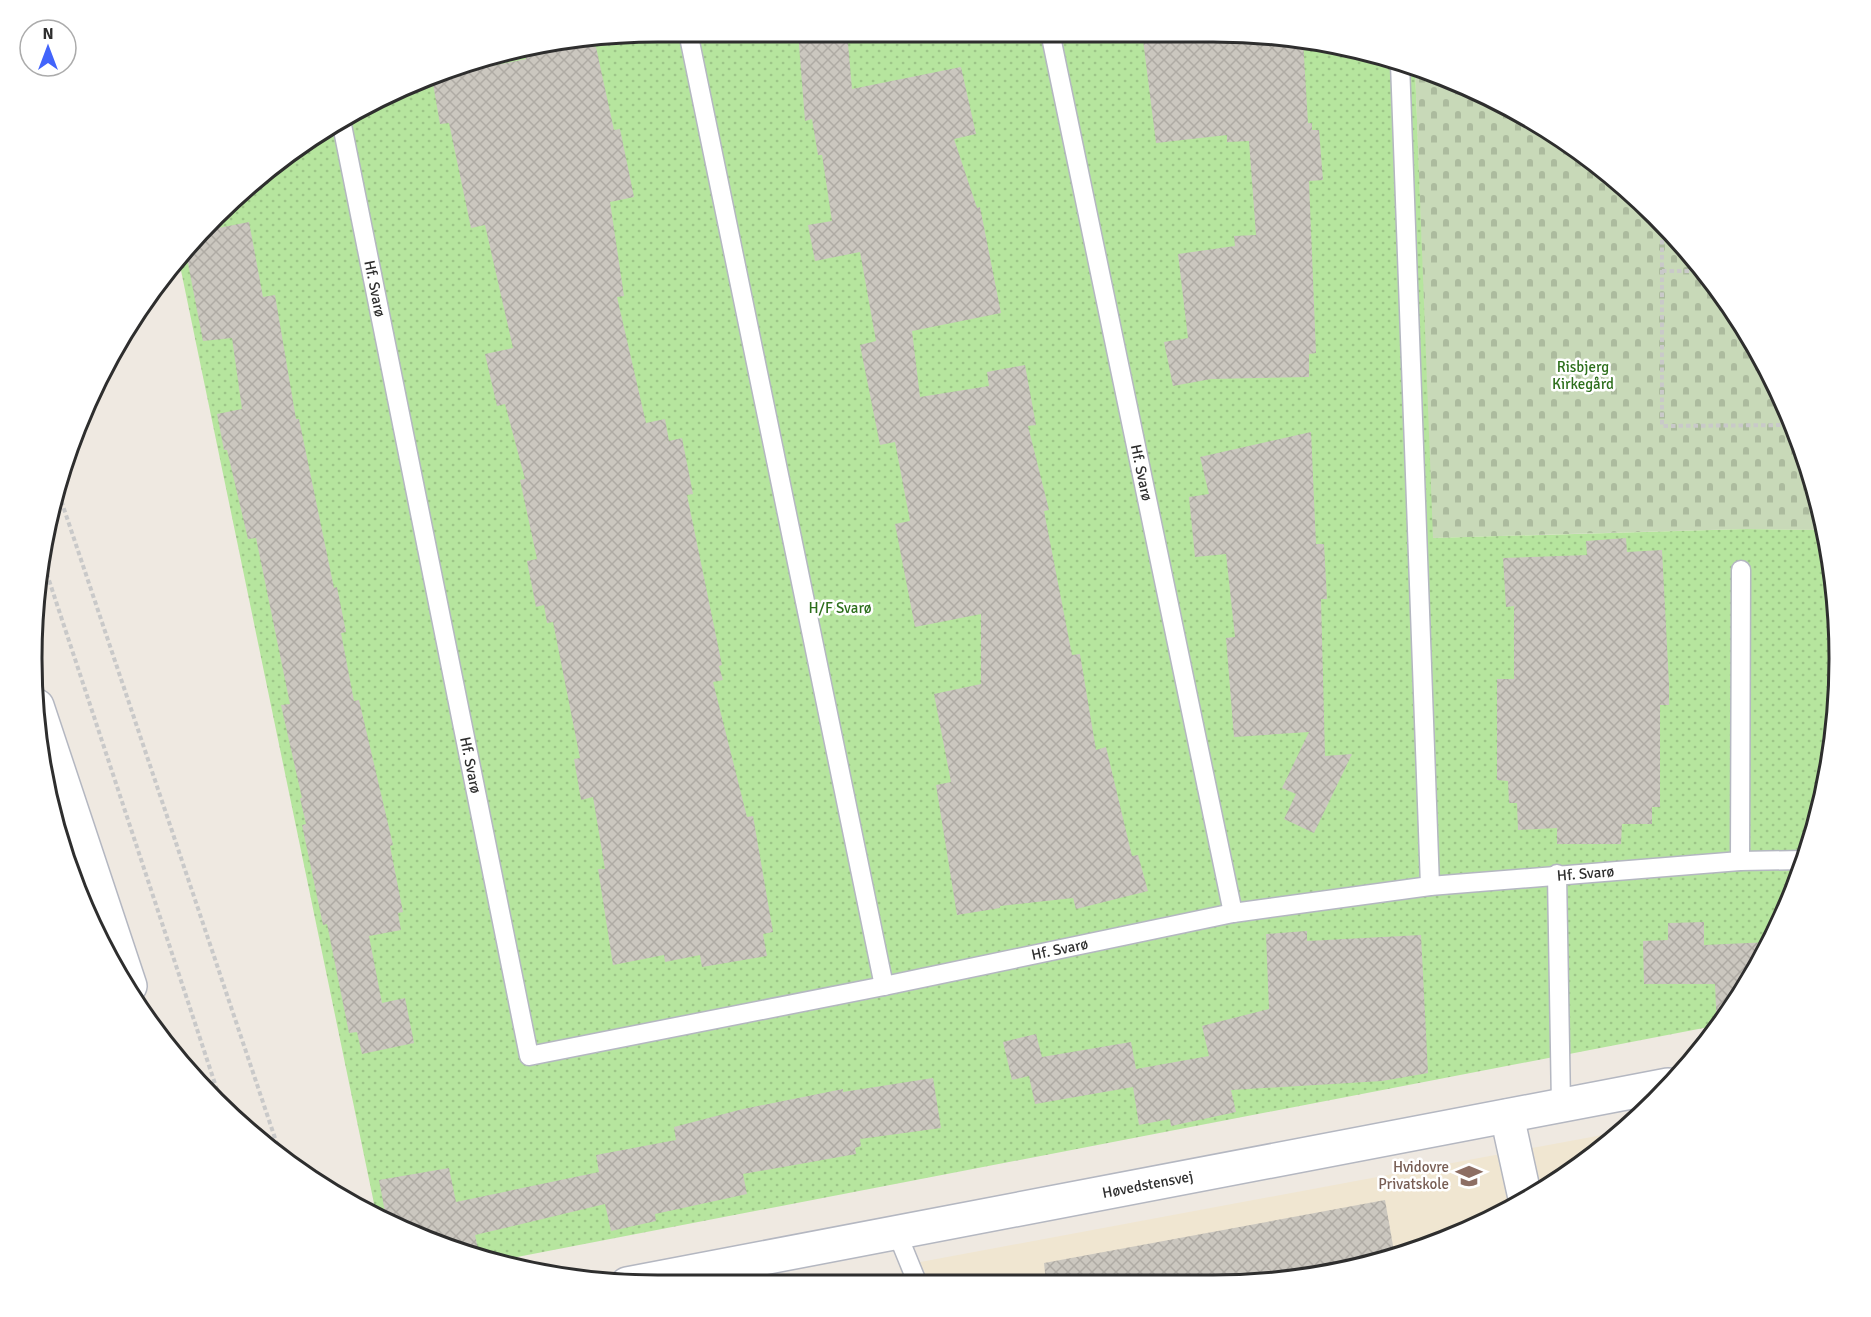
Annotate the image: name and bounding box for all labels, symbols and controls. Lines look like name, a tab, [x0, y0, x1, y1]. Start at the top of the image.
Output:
north arrow	[18, 18, 78, 78]
text: N	[42, 24, 54, 44]
street label: Hf. Svarø	[360, 259, 389, 319]
park label: Risbjerg Kirkegård	[1552, 358, 1614, 393]
street label: Hf. Svarø	[1127, 443, 1156, 503]
park label: H/F Svarø	[808, 599, 872, 617]
street label: Hf. Svarø	[456, 735, 485, 795]
street label: Hf. Svarø	[1556, 862, 1615, 885]
street label: Hf. Svarø	[1030, 935, 1090, 964]
place label: Hvidovre Privatskole	[1378, 1158, 1449, 1193]
school or university icon: Hvidovre Privatskole	[1454, 1161, 1484, 1191]
street label: Høvedstensvej	[1101, 1167, 1195, 1202]

